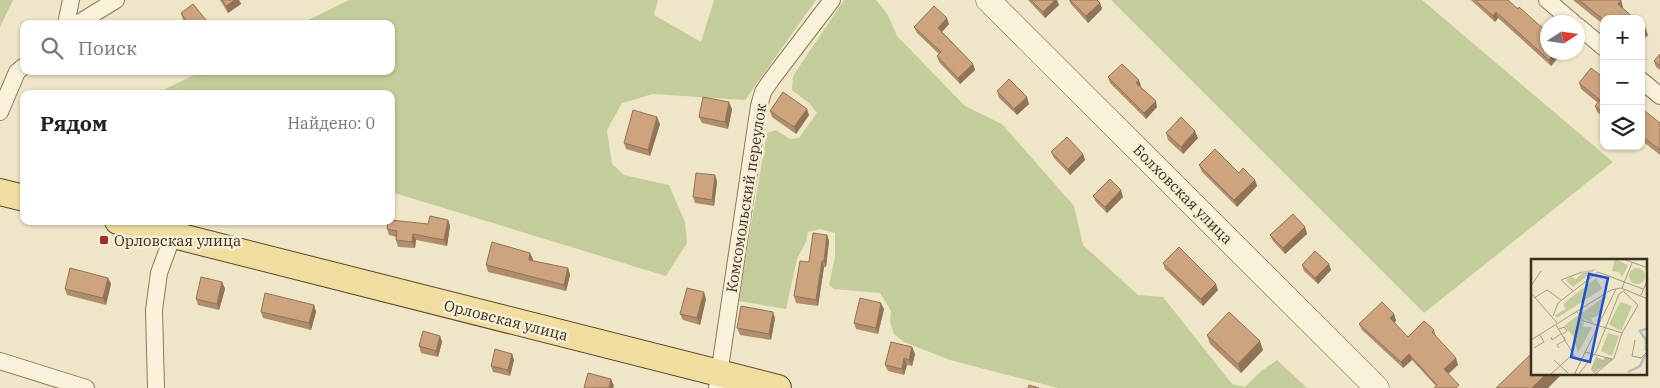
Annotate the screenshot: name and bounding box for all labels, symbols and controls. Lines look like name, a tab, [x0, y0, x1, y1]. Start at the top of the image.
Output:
north arrow	[1540, 15, 1585, 60]
map controls	[1600, 15, 1645, 150]
button: +	[1600, 15, 1645, 60]
search box	[20, 20, 395, 75]
icon: search	[38, 34, 66, 62]
text: Поиск	[78, 36, 137, 60]
button: −	[1600, 60, 1645, 105]
street label: Комсомольский переулок	[722, 102, 770, 294]
button: layers	[1600, 105, 1645, 150]
text: Рядом	[40, 109, 108, 137]
text: Найдено: 0	[287, 113, 375, 133]
street label: Болховская улица	[1129, 140, 1237, 248]
place label: Орловская улица	[114, 231, 241, 250]
marker: Орловская улица	[98, 234, 110, 246]
inset map	[1531, 259, 1648, 376]
street label: Орловская улица	[442, 295, 570, 345]

